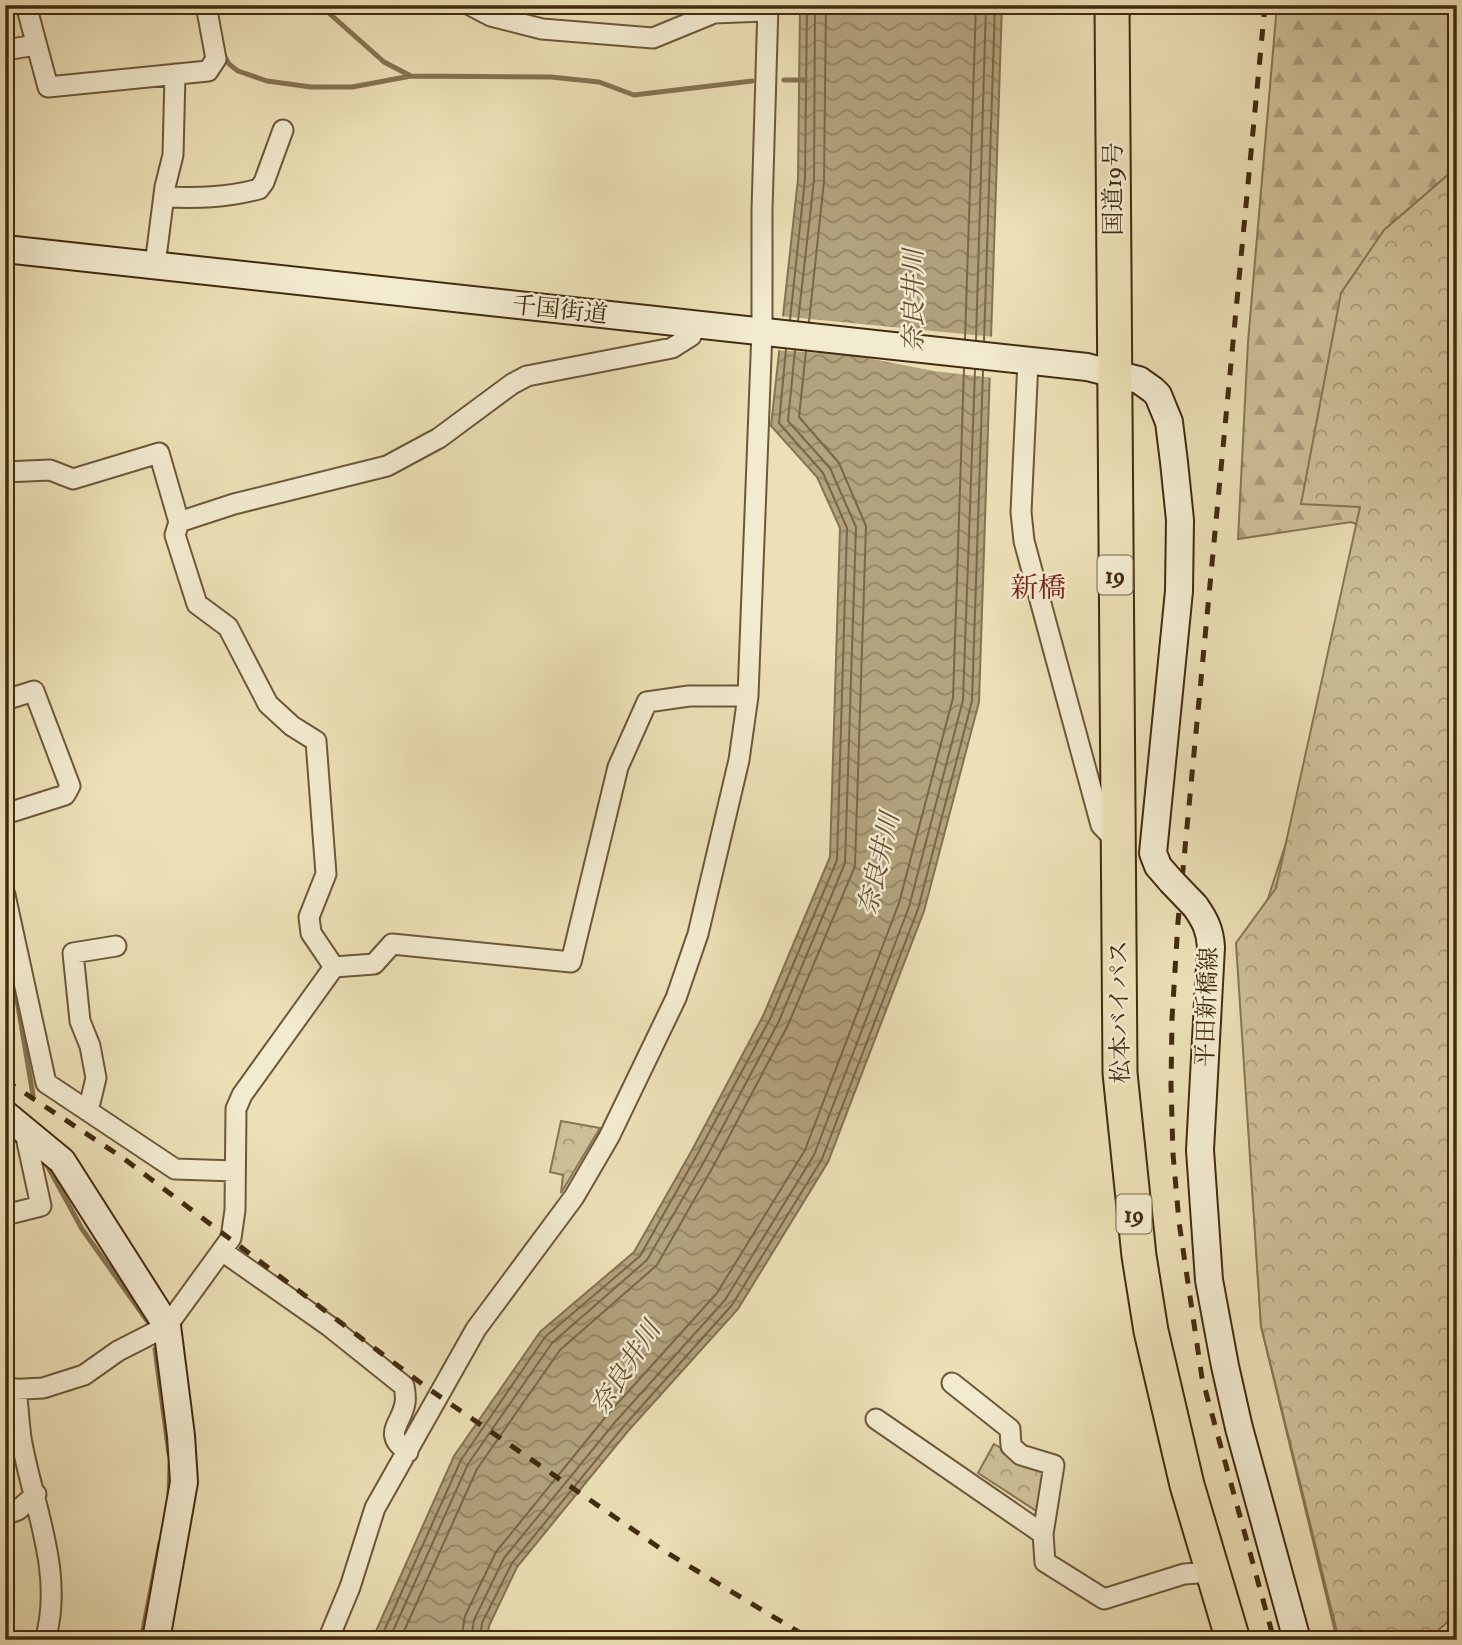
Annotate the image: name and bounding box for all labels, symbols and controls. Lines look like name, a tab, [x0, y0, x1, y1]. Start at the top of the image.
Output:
street label: 国道19号	[1098, 143, 1129, 235]
water label: 奈良井川	[898, 246, 930, 353]
street label: 千国街道	[511, 290, 609, 330]
road number: 19	[1098, 555, 1132, 594]
district label: 新橋	[1010, 571, 1066, 606]
water label: 奈良井川	[852, 807, 907, 918]
street label: 松本バイパス	[1103, 940, 1137, 1084]
street label: 平田新橋線	[1189, 946, 1225, 1068]
road number: 19	[1116, 1194, 1152, 1233]
water label: 奈良井川	[584, 1313, 669, 1420]

